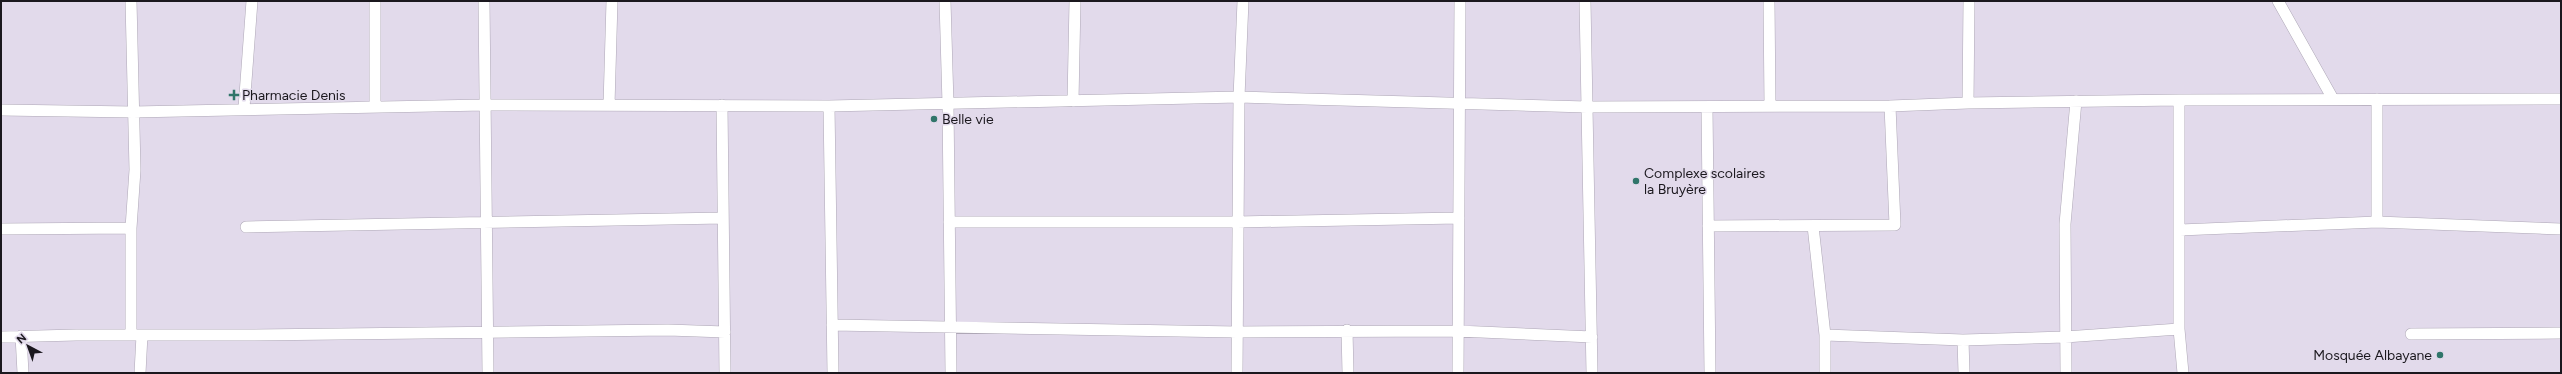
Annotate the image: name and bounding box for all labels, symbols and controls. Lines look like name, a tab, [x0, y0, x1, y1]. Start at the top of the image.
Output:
place label: Pharmacie Denis	[242, 87, 346, 104]
marker: Pharmacie Denis	[229, 90, 239, 100]
place label: Belle vie	[942, 111, 994, 128]
marker: Belle vie	[929, 114, 939, 124]
place label: Complexe scolaires la Bruyère	[1644, 165, 1765, 198]
marker: Complexe scolaires la Bruyère	[1631, 176, 1641, 186]
north arrow	[8, 326, 48, 366]
text: N	[14, 331, 29, 347]
place label: Mosquée Albayane	[2313, 347, 2432, 364]
marker: Mosquée Albayane	[2435, 350, 2445, 360]

